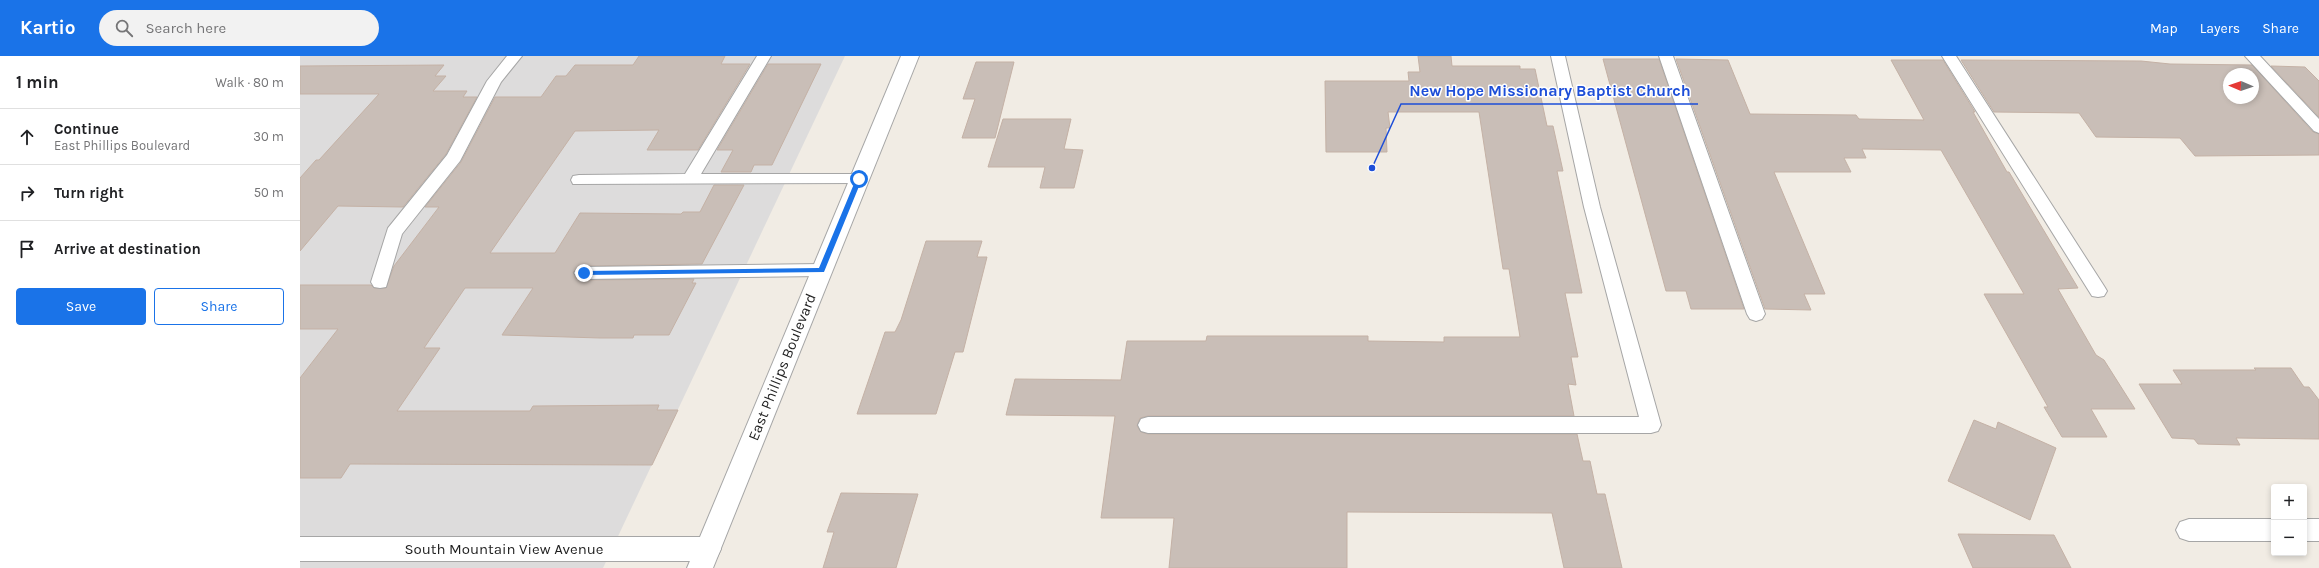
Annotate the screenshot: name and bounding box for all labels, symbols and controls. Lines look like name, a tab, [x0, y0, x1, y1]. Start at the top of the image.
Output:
search box	[99, 10, 379, 46]
text: Kartio	[20, 17, 75, 39]
icon: search	[113, 17, 135, 39]
text: Search here	[145, 19, 226, 37]
text: Map	[2150, 20, 2178, 37]
text: Layers	[2200, 20, 2240, 37]
text: Share	[2262, 20, 2299, 37]
north arrow	[2223, 68, 2259, 104]
text: 1 min	[16, 72, 59, 92]
text: Walk · 80 m	[215, 75, 284, 90]
callout: New Hope Missionary Baptist Church	[1401, 76, 1698, 104]
text: New Hope Missionary Baptist Church	[1409, 81, 1691, 100]
text: Continue	[54, 120, 119, 138]
icon: ahead	[16, 126, 38, 148]
text: 30 m	[253, 129, 284, 144]
text: East Phillips Boulevard	[54, 138, 190, 153]
route start	[850, 170, 868, 188]
icon: right	[16, 182, 38, 204]
text: Turn right	[54, 184, 124, 202]
text: 50 m	[254, 185, 284, 200]
icon: arrive	[16, 238, 38, 260]
text: Arrive at destination	[54, 240, 201, 258]
route end	[575, 264, 593, 282]
button: Save	[16, 288, 146, 325]
button: Share	[154, 288, 284, 325]
street label: East Phillips Boulevard	[744, 291, 820, 443]
map controls	[2271, 484, 2307, 556]
button: +	[2271, 484, 2307, 520]
button: −	[2271, 520, 2307, 556]
street label: South Mountain View Avenue	[404, 540, 604, 558]

